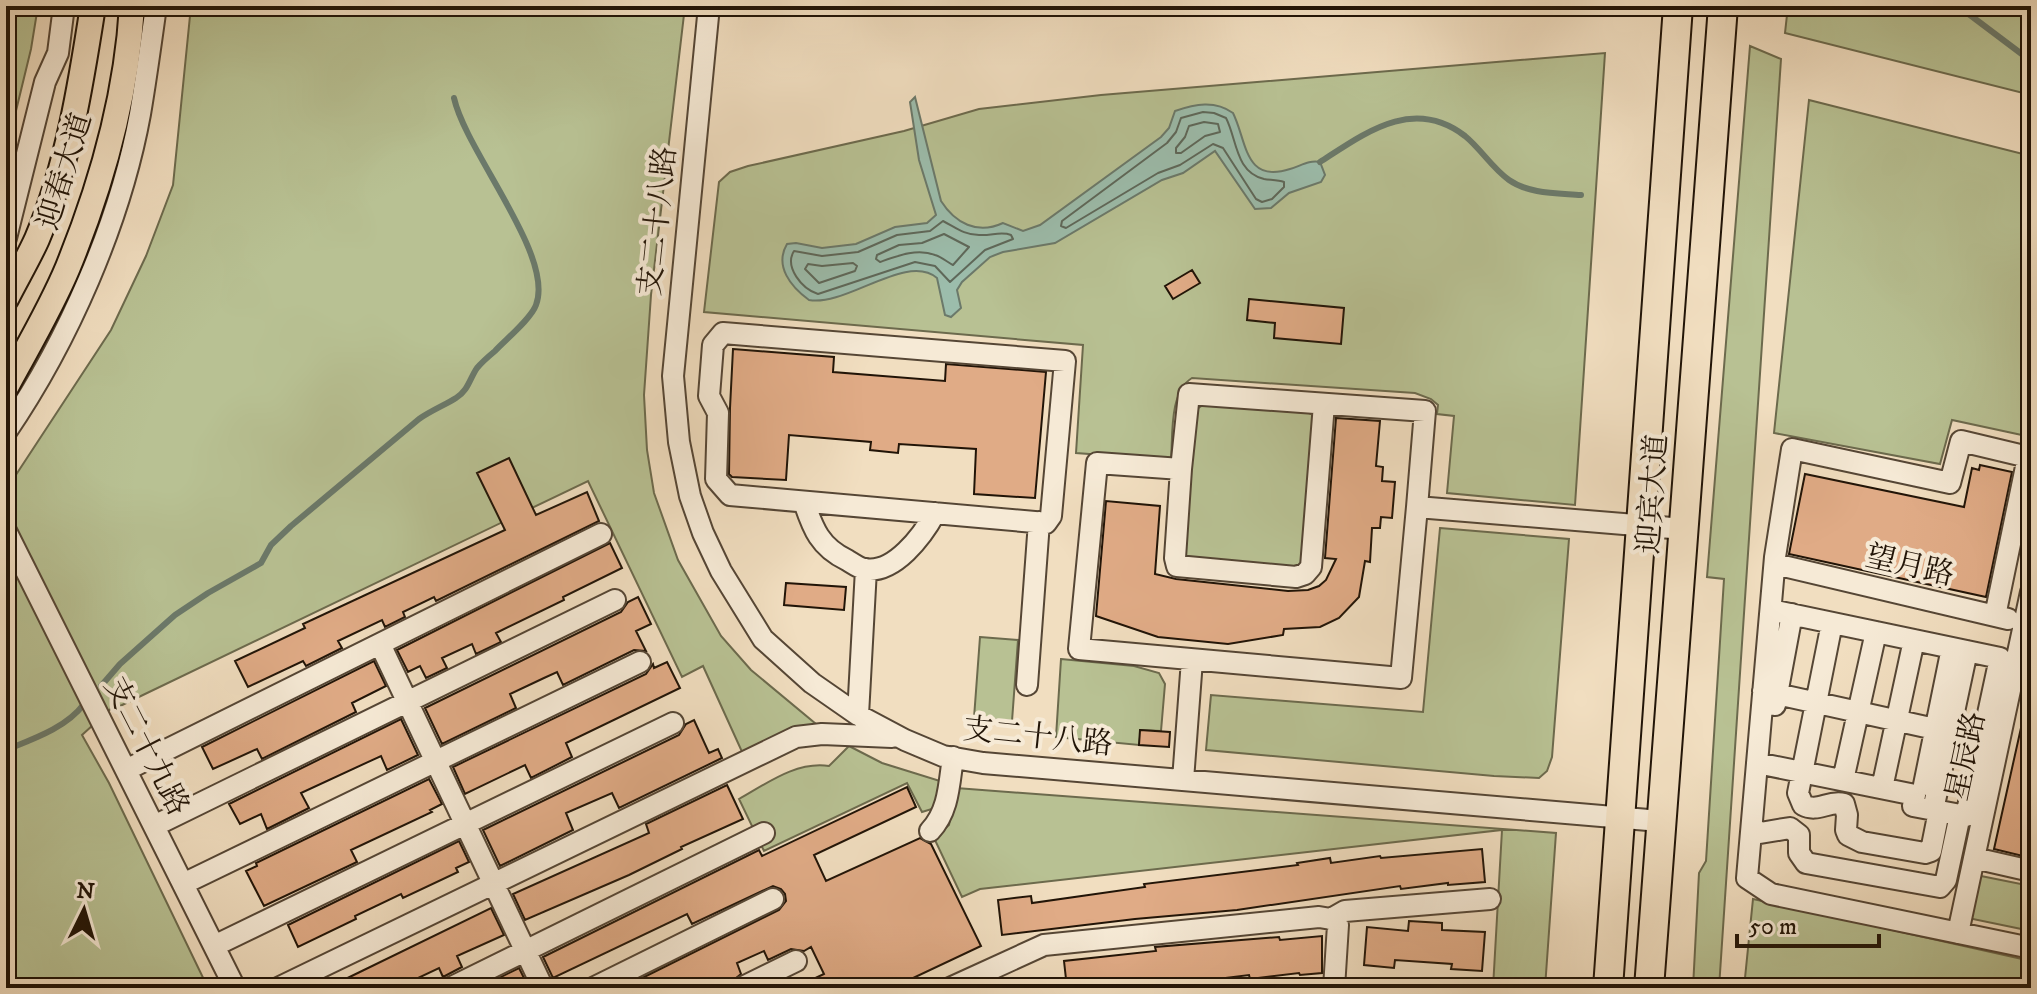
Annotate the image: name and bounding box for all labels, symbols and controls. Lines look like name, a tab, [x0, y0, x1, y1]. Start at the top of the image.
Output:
street label: 迎春大道	[30, 109, 101, 234]
street label: 支二十八路	[632, 145, 685, 298]
street label: 迎宾大道	[1631, 433, 1676, 555]
street label: 望月路	[1862, 538, 1958, 595]
street label: 支二十九路	[95, 671, 196, 822]
street label: 星辰路	[1939, 708, 1994, 804]
street label: 支二十八路	[961, 711, 1114, 764]
north arrow	[44, 870, 124, 950]
text: N	[75, 877, 96, 906]
scale bar	[1737, 898, 1879, 948]
text: 50 m	[1749, 912, 1797, 942]

